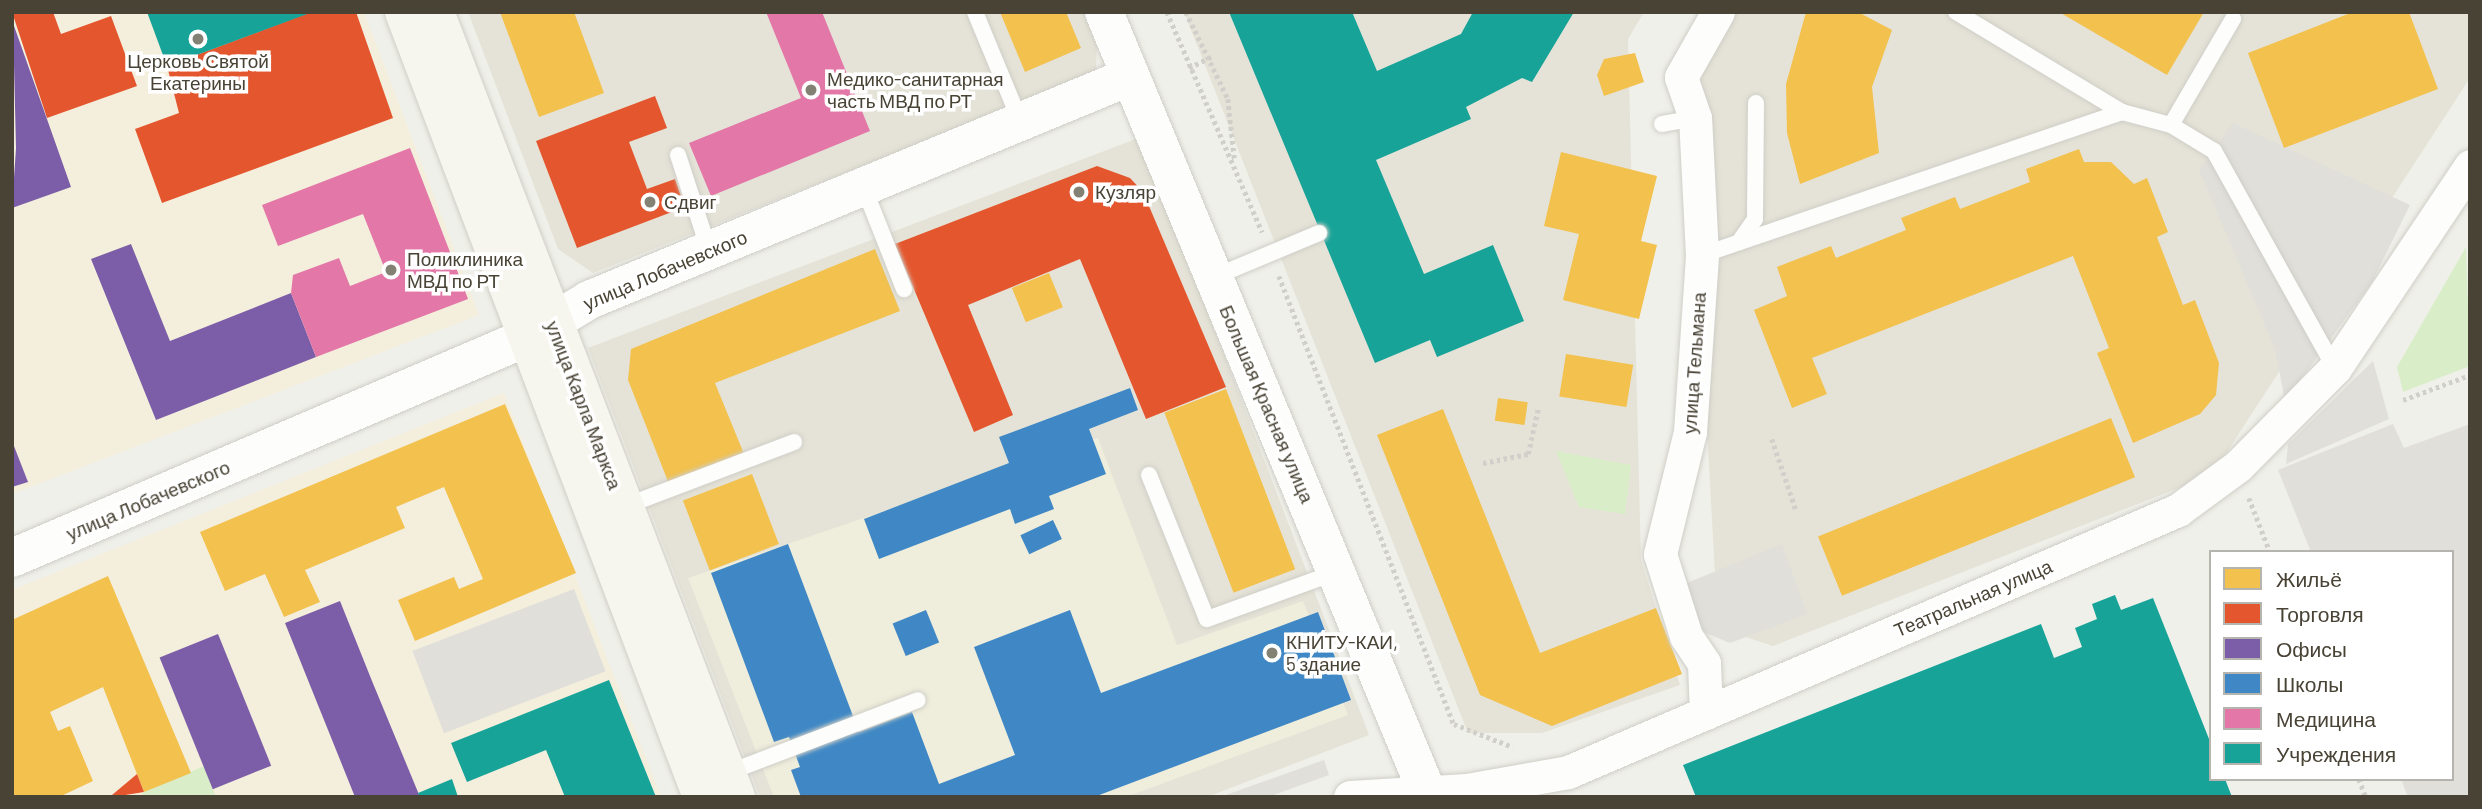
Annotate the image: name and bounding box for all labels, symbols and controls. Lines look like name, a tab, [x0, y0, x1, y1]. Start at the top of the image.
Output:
marker: Церковь Святой Екатерины	[190, 31, 206, 47]
place label: Церковь Святой Екатерины	[127, 50, 269, 94]
place label: Медико-санитарная часть МВД по РТ	[827, 68, 1004, 112]
marker: Медико-санитарная часть МВД по РТ	[801, 80, 821, 100]
place label: Кузляр	[1095, 181, 1156, 203]
marker: Кузляр	[1069, 182, 1089, 202]
place label: Сдвиг	[664, 191, 716, 213]
marker: Сдвиг	[642, 194, 658, 210]
street label: улица Лобачевского	[580, 225, 750, 315]
place label: Поликлиника МВД по РТ	[407, 248, 523, 292]
marker: Поликлиника МВД по РТ	[381, 260, 401, 280]
street label: улица Тельмана	[1678, 291, 1710, 435]
street label: Большая Красная улица	[1215, 302, 1319, 506]
street label: улица Карла Маркса	[541, 317, 627, 493]
street label: улица Лобачевского	[63, 455, 233, 545]
legend	[2209, 550, 2454, 781]
street label: Театральная улица	[1891, 554, 2055, 642]
text: Жильё	[2276, 566, 2342, 591]
text: Торговля	[2276, 601, 2364, 626]
place label: КНИТУ-КАИ, 5 здание	[1286, 631, 1398, 675]
text: Офисы	[2276, 636, 2347, 661]
marker: КНИТУ-КАИ, 5 здание	[1264, 645, 1280, 661]
text: Школы	[2276, 671, 2343, 696]
text: Медицина	[2276, 706, 2376, 731]
text: Учреждения	[2276, 741, 2396, 766]

